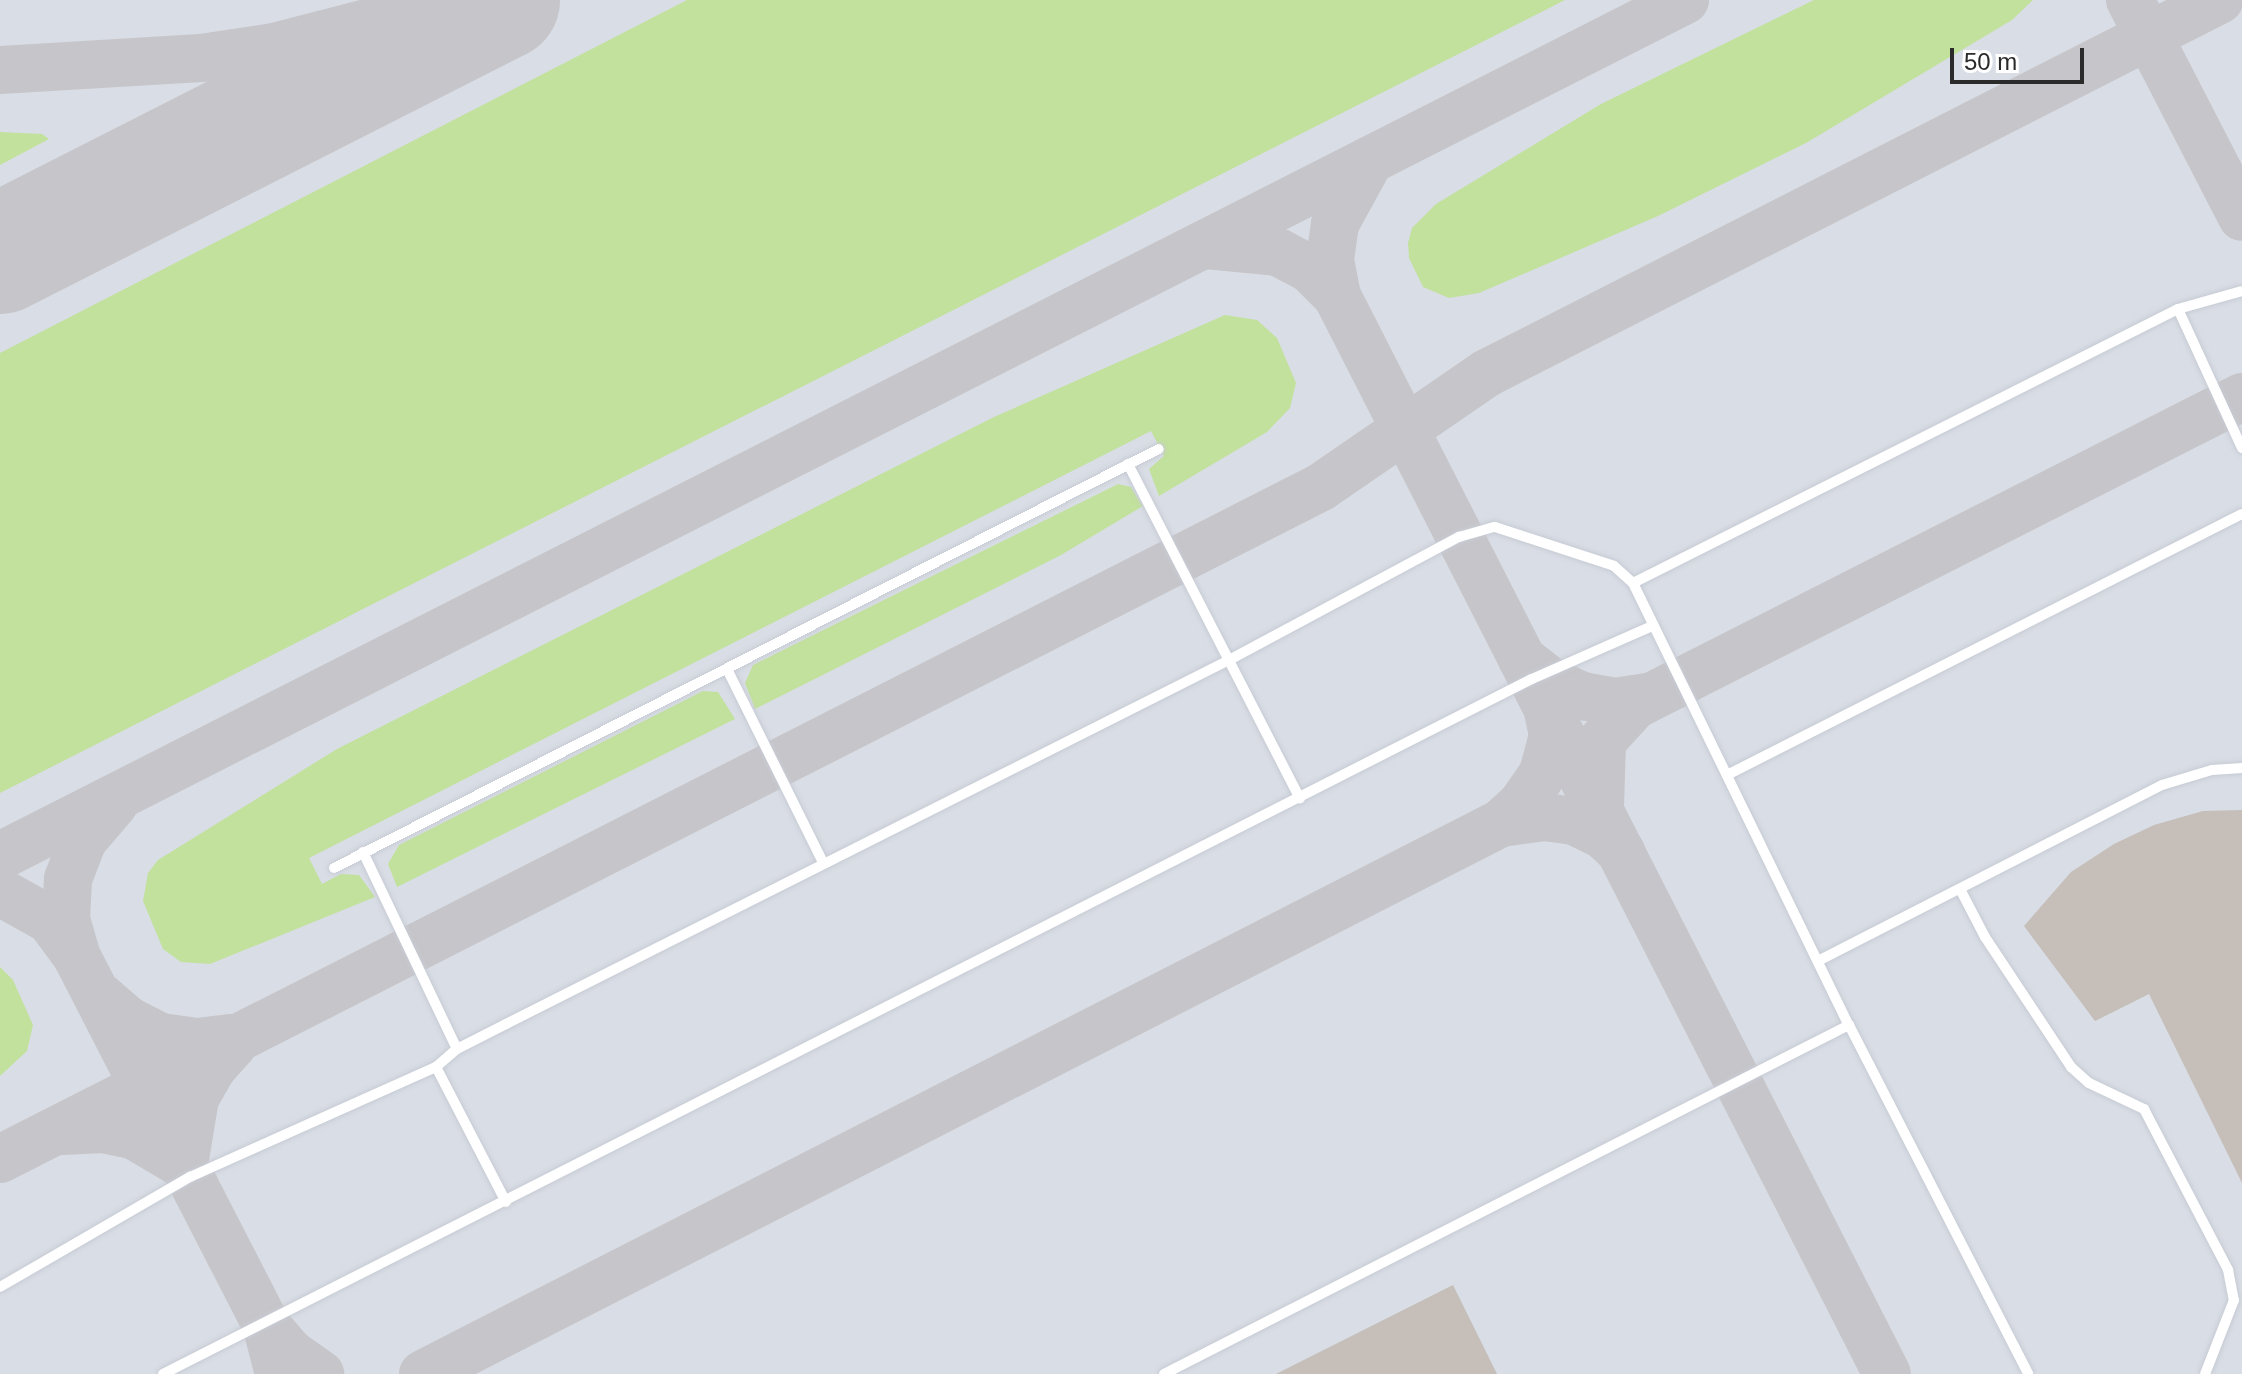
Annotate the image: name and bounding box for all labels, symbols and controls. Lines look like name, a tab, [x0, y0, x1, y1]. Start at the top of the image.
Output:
scale bar	[1954, 32, 2088, 82]
text: 50 m	[1964, 48, 2017, 75]

